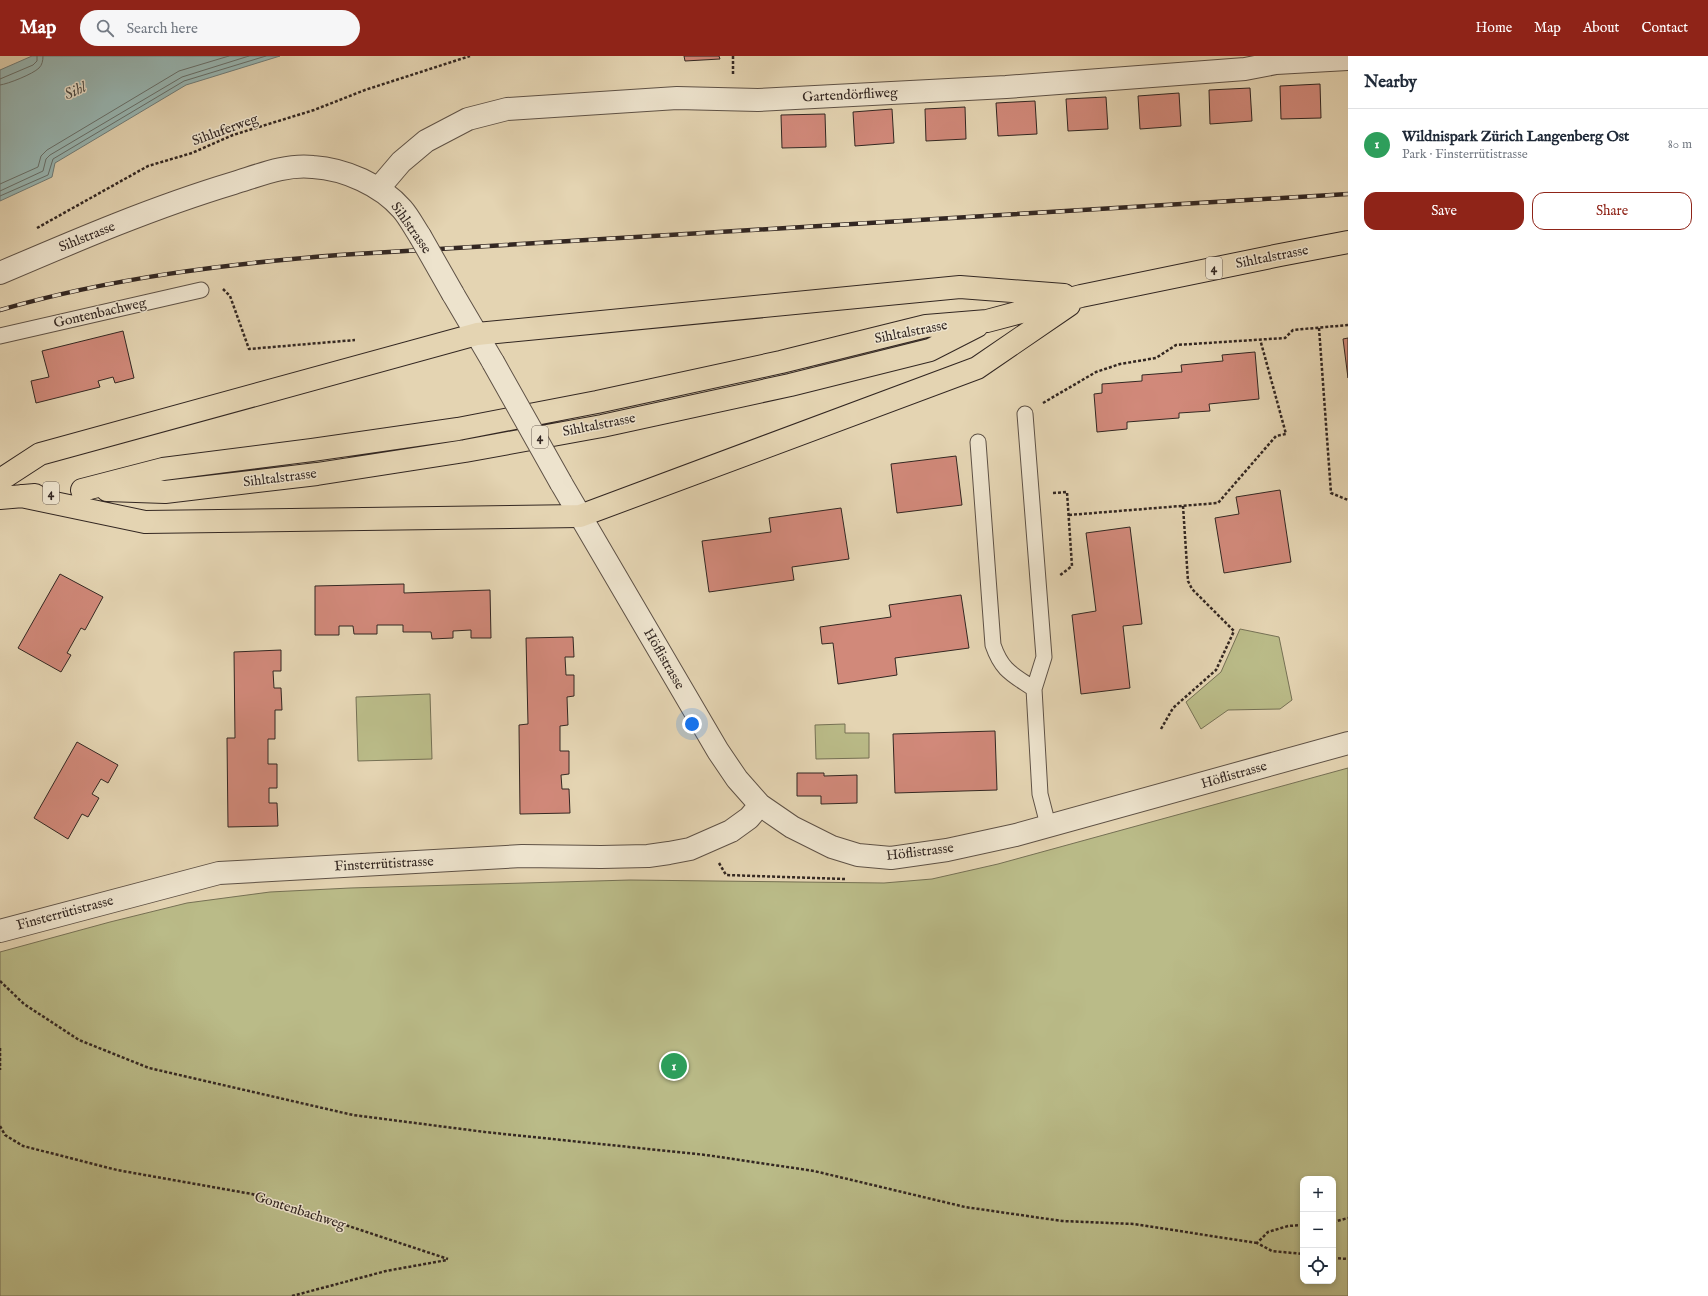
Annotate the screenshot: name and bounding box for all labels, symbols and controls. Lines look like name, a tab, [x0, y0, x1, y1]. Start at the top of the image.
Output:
search box	[80, 10, 360, 46]
text: Map	[20, 16, 56, 40]
icon: search	[94, 17, 116, 39]
text: Search here	[126, 19, 198, 38]
text: Home	[1476, 19, 1512, 37]
text: Map	[1534, 19, 1561, 37]
text: About	[1583, 19, 1619, 37]
text: Contact	[1641, 19, 1688, 37]
text: Nearby	[1364, 72, 1417, 93]
water label: Sihl	[61, 77, 90, 104]
street label: Gartendörfliweg	[802, 83, 899, 106]
street label: Sihluferweg	[189, 110, 261, 150]
text: Wildnispark Zürich Langenberg Ost	[1402, 127, 1629, 146]
text: 1	[1375, 136, 1379, 153]
text: 80 m	[1668, 136, 1692, 153]
text: Park · Finsterrütistrasse	[1402, 146, 1528, 163]
button: Save	[1364, 192, 1524, 230]
button: Share	[1532, 192, 1692, 230]
street label: Sihlstrasse	[387, 199, 436, 258]
street label: Sihlstrasse	[56, 217, 118, 256]
street label: Sihltalstrasse	[1234, 241, 1311, 273]
road number: 4	[1206, 257, 1222, 279]
street label: Gontenbachweg	[52, 293, 149, 332]
street label: Sihltalstrasse	[873, 316, 950, 348]
street label: Sihltalstrasse	[561, 409, 638, 441]
road number: 4	[532, 426, 548, 448]
street label: Sihltalstrasse	[242, 464, 318, 491]
road number: 4	[43, 482, 59, 504]
street label: Höflistrasse	[639, 625, 689, 693]
your location	[682, 714, 702, 734]
street label: Höflistrasse	[1199, 757, 1270, 793]
street label: Höflistrasse	[885, 839, 955, 865]
street label: Finsterrütistrasse	[334, 852, 435, 876]
street label: Finsterrütistrasse	[15, 891, 116, 935]
pin: 1	[661, 1051, 687, 1081]
map controls	[1300, 1176, 1336, 1284]
button: +	[1300, 1176, 1336, 1212]
street label: Gontenbachweg	[252, 1188, 348, 1234]
button: −	[1300, 1212, 1336, 1248]
button: locate	[1300, 1248, 1336, 1284]

